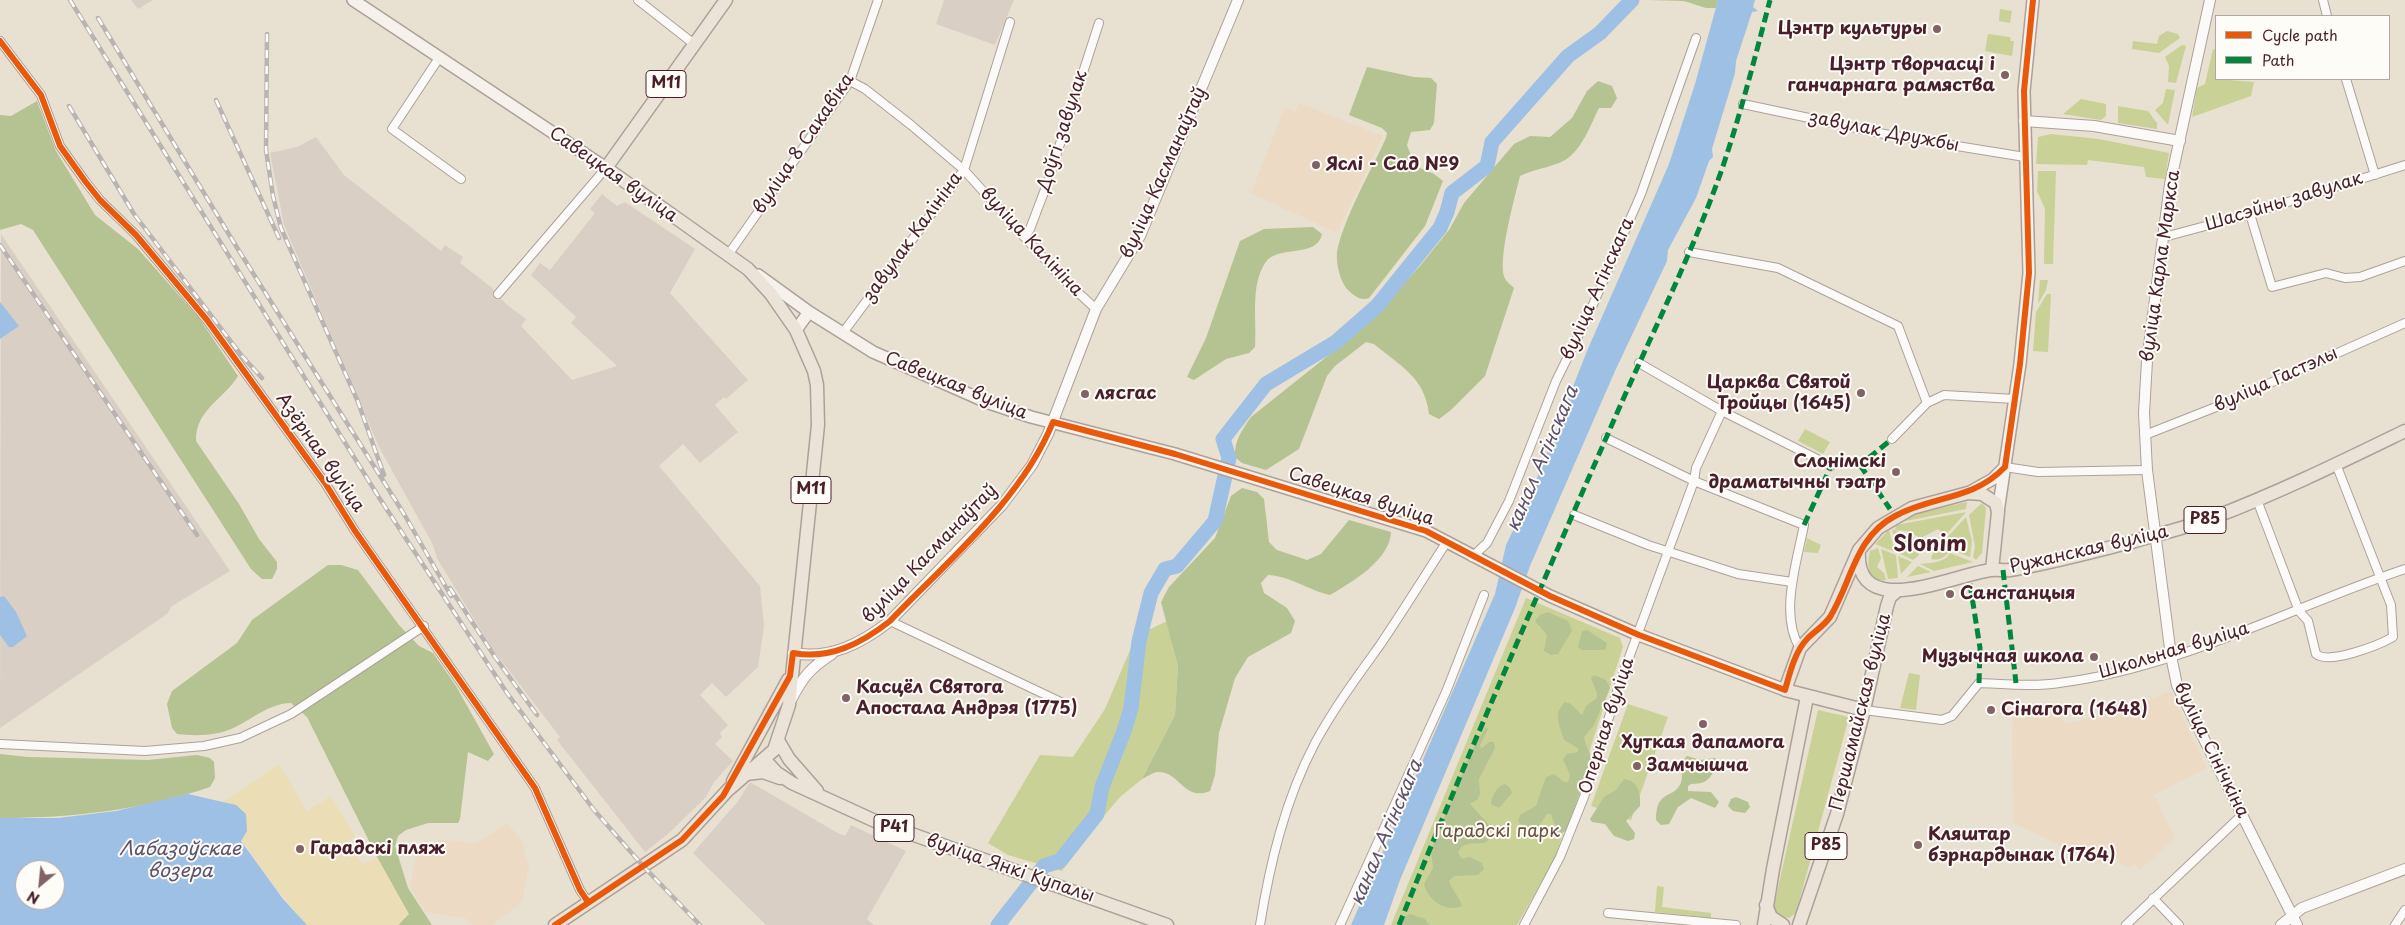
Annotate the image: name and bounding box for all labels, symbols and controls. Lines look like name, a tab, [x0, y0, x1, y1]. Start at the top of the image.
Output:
legend	[2215, 15, 2390, 80]
place label: Цэнтр культуры	[1777, 18, 1927, 40]
marker: Цэнтр культуры	[1931, 23, 1943, 35]
text: Cycle path	[2262, 23, 2338, 46]
text: Path	[2262, 48, 2294, 71]
place label: Цэнтр творчасці і ганчарнага рамяства	[1787, 54, 1995, 96]
street label: Доўгі завулак	[1033, 68, 1093, 194]
marker: Цэнтр творчасці і ганчарнага рамяства	[1999, 69, 2011, 81]
road number: М11	[646, 70, 686, 98]
street label: вуліца 8 Сакавіка	[749, 70, 859, 218]
street label: вуліца Касманаўтаў	[1116, 84, 1212, 262]
street label: завулак Дружбы	[1807, 107, 1961, 157]
street label: Савецкая вуліца	[545, 123, 681, 227]
place label: Яслі - Сад №9	[1326, 154, 1459, 176]
marker: Яслі - Сад №9	[1310, 159, 1322, 171]
street label: завулак Калініна	[859, 168, 967, 306]
street label: Шасэйны завулак	[2203, 168, 2365, 236]
street label: вуліца Карла Маркса	[2137, 169, 2185, 363]
street label: вуліца Калініна	[975, 183, 1087, 301]
street label: вуліца Агінскага	[1557, 214, 1639, 364]
street label: вуліца Гастэлы	[2211, 343, 2341, 417]
street label: Савецкая вуліца	[882, 348, 1030, 424]
place label: Царква Святой Тройцы (1645)	[1707, 372, 1851, 414]
place label: лясгас	[1095, 383, 1157, 405]
water label: канал Агінскага	[1502, 383, 1584, 535]
marker: Царква Святой Тройцы (1645)	[1855, 387, 1867, 399]
marker: лясгас	[1079, 388, 1091, 400]
street label: Азёрная вуліца	[271, 389, 369, 517]
place label: Слонімскі драматычны тэатр	[1709, 451, 1886, 494]
street label: Савецкая вуліца	[1285, 463, 1437, 531]
marker: Слонімскі драматычны тэатр	[1890, 466, 1902, 478]
road number: М11	[791, 476, 831, 504]
street label: вуліца Касманаўтаў	[858, 480, 1002, 628]
road number: Р85	[2184, 506, 2226, 534]
street label: Ружанская вуліца	[2007, 521, 2171, 579]
district label: Slonim	[1893, 532, 1967, 558]
place label: Санстанцыя	[1960, 583, 2076, 605]
marker: Санстанцыя	[1944, 588, 1956, 600]
street label: Першамайская вуліца	[1826, 611, 1896, 813]
street label: Школьная вуліца	[2096, 618, 2252, 684]
place label: Музычная школа	[1922, 646, 2084, 668]
marker: Музычная школа	[2088, 651, 2100, 663]
street label: Оперная вуліца	[1575, 655, 1639, 797]
place label: Касцёл Святога Апостала Андрэя (1775)	[856, 677, 1077, 720]
street label: вуліца Сінічкіна	[2169, 679, 2253, 821]
marker: Касцёл Святога Апостала Андрэя (1775)	[840, 692, 852, 704]
place label: Сінагога (1648)	[2001, 699, 2148, 721]
marker: Сінагога (1648)	[1985, 704, 1997, 716]
marker: Хуткая дапамога	[1697, 718, 1709, 730]
place label: Хуткая дапамога	[1621, 732, 1785, 754]
place label: Замчышча	[1647, 755, 1748, 777]
water label: канал Агінскага	[1346, 757, 1428, 909]
marker: Замчышча	[1631, 760, 1643, 772]
road number: Р41	[874, 814, 914, 841]
park label: Гарадскі парк	[1434, 821, 1560, 843]
place label: Кляштар бэрнардынак (1764)	[1928, 824, 2115, 866]
street label: вуліца Янкі Купалы	[923, 830, 1097, 908]
road number: Р85	[1805, 832, 1847, 859]
place label: Гарадскі пляж	[310, 838, 445, 860]
water label: Лабазоўскае возера	[119, 839, 241, 883]
marker: Кляштар бэрнардынак (1764)	[1912, 839, 1924, 851]
marker: Гарадскі пляж	[294, 843, 306, 855]
north arrow	[15, 860, 65, 910]
text: N	[23, 886, 43, 910]

